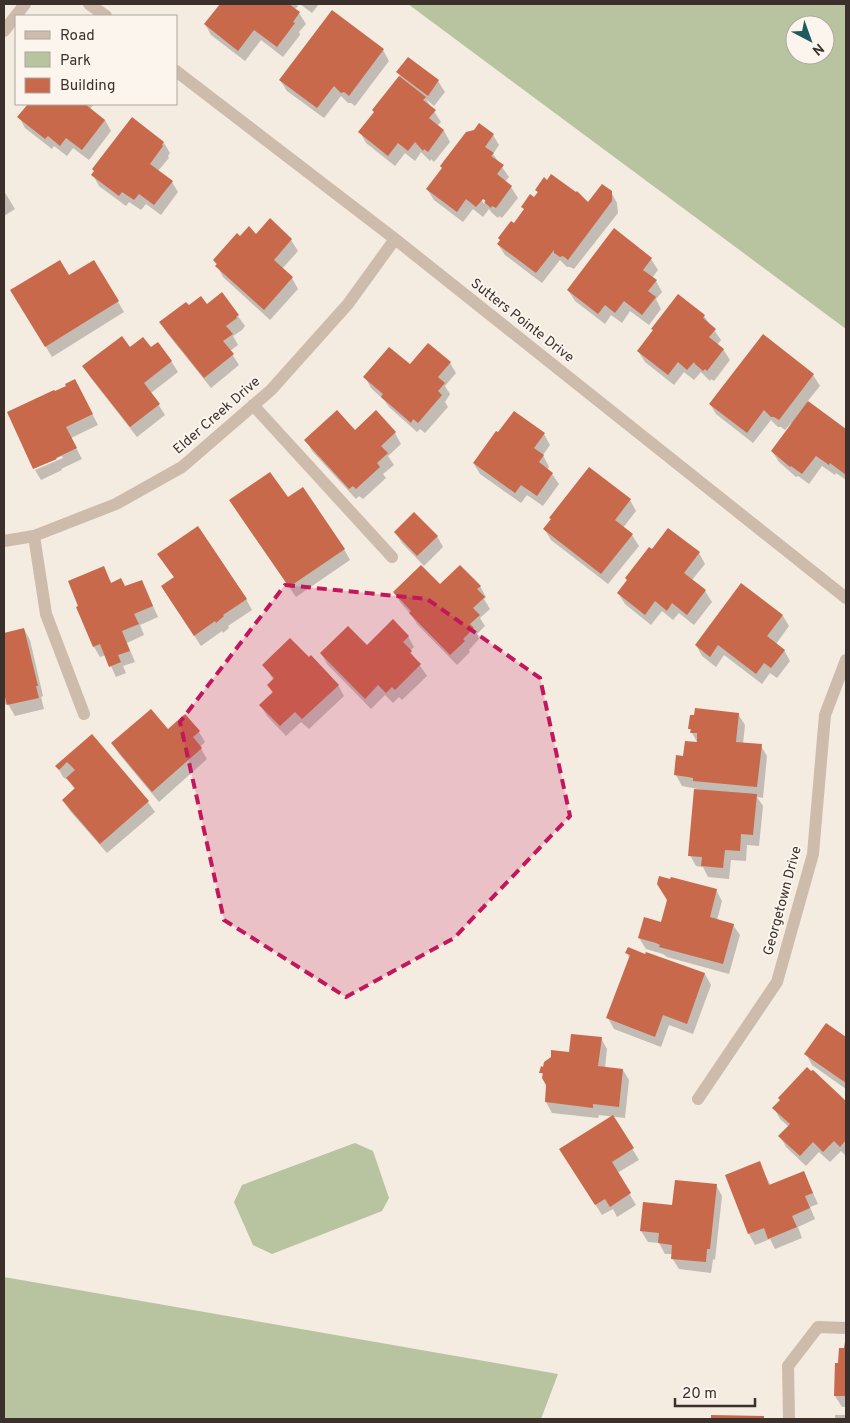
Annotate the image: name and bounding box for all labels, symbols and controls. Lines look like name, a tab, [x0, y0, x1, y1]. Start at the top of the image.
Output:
legend	[15, 15, 178, 105]
north arrow	[785, 15, 835, 65]
text: Road	[60, 27, 95, 46]
text: N	[808, 39, 827, 58]
text: Park	[60, 52, 91, 71]
text: Building	[60, 77, 115, 96]
street label: Sutters Pointe Drive	[467, 275, 577, 367]
street label: Elder Creek Drive	[170, 374, 264, 458]
street label: Georgetown Drive	[760, 844, 806, 958]
scale bar	[675, 1376, 755, 1408]
text: 20 m	[682, 1385, 717, 1404]

